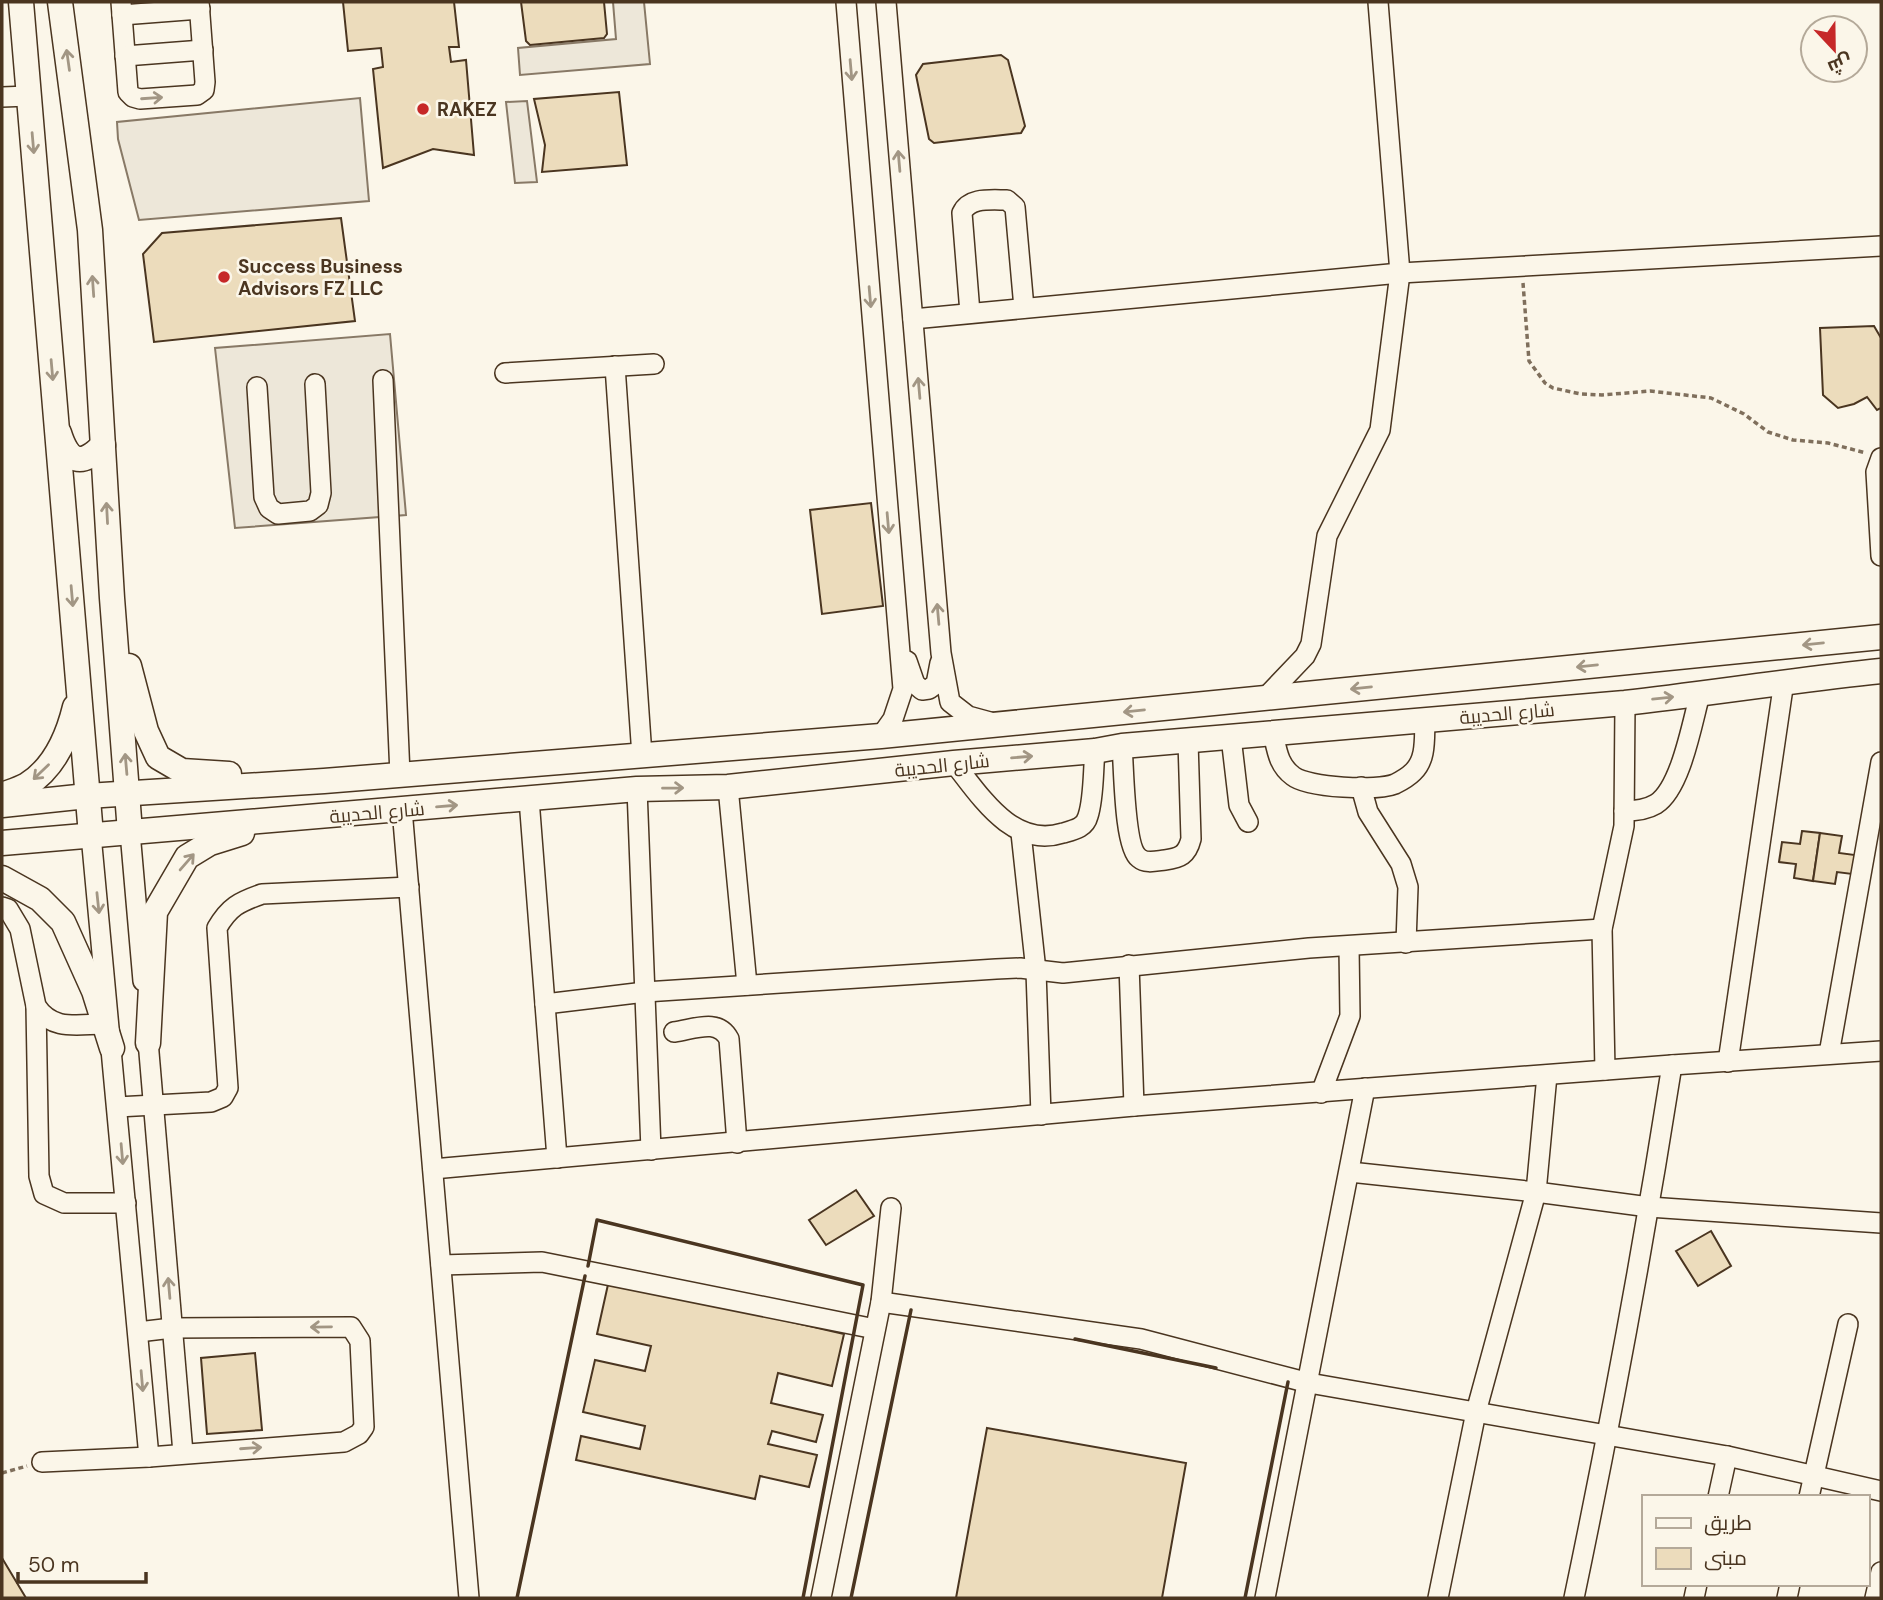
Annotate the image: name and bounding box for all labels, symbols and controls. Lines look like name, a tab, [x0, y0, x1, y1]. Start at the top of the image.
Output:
north arrow	[1799, 14, 1869, 84]
text: ش	[1824, 48, 1856, 80]
one-way arrow	[62, 49, 75, 72]
one-way arrow	[845, 58, 858, 81]
one-way arrow	[141, 91, 163, 104]
place label: RAKEZ	[437, 97, 497, 122]
marker: RAKEZ	[415, 101, 431, 117]
one-way arrow	[27, 131, 40, 154]
one-way arrow	[892, 150, 905, 173]
place label: Success Business Advisors FZ LLC	[238, 254, 403, 301]
marker: Success Business Advisors FZ LLC	[216, 269, 232, 285]
one-way arrow	[87, 275, 100, 298]
one-way arrow	[864, 285, 877, 307]
one-way arrow	[46, 358, 59, 380]
one-way arrow	[912, 377, 925, 400]
one-way arrow	[100, 502, 113, 525]
one-way arrow	[882, 511, 895, 534]
one-way arrow	[65, 585, 78, 607]
one-way arrow	[931, 604, 944, 626]
one-way arrow	[1803, 638, 1825, 651]
one-way arrow	[1576, 660, 1599, 673]
one-way arrow	[1350, 682, 1372, 695]
one-way arrow	[1651, 692, 1674, 705]
street label: شارع الحديبة	[1458, 697, 1556, 731]
one-way arrow	[1123, 705, 1146, 718]
street label: شارع الحديبة	[893, 748, 991, 784]
one-way arrow	[1010, 750, 1033, 763]
one-way arrow	[119, 753, 132, 776]
one-way arrow	[33, 763, 50, 780]
one-way arrow	[662, 782, 685, 795]
street label: شارع الحديبة	[328, 796, 426, 830]
one-way arrow	[435, 799, 458, 812]
one-way arrow	[179, 853, 195, 871]
one-way arrow	[92, 891, 105, 914]
one-way arrow	[116, 1142, 129, 1165]
one-way arrow	[162, 1277, 175, 1299]
one-way arrow	[310, 1320, 333, 1334]
one-way arrow	[136, 1369, 149, 1392]
one-way arrow	[240, 1441, 262, 1454]
legend	[1642, 1495, 1869, 1586]
text: طريق	[1704, 1509, 1752, 1537]
scale bar	[18, 1540, 145, 1584]
text: مبنى	[1704, 1544, 1747, 1572]
text: 50 m	[28, 1551, 79, 1579]

